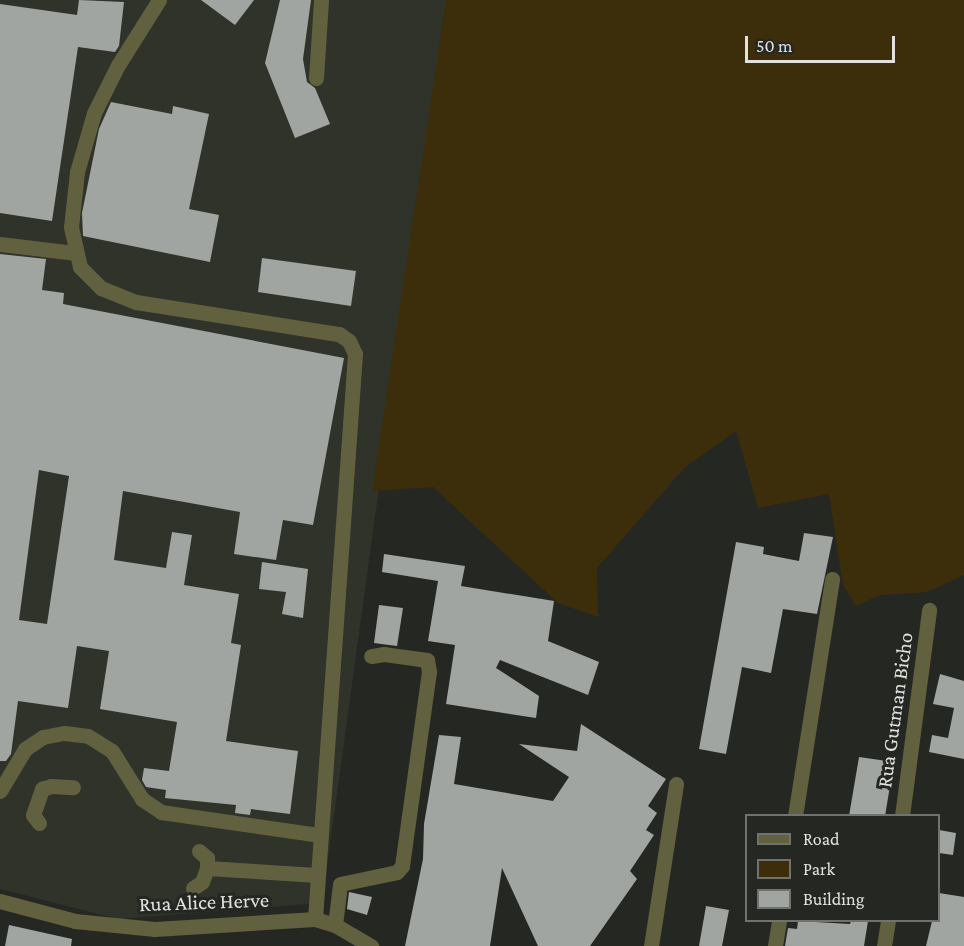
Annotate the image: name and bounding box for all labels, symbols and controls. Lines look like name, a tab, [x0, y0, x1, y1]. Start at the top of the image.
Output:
scale bar	[748, 24, 898, 62]
text: 50 m	[756, 36, 793, 56]
street label: Rua Gutman Bicho	[872, 631, 918, 789]
legend	[745, 814, 940, 922]
text: Road	[803, 829, 840, 849]
text: Park	[803, 859, 835, 879]
street label: Rua Alice Herve	[139, 887, 269, 917]
text: Building	[803, 889, 864, 909]

